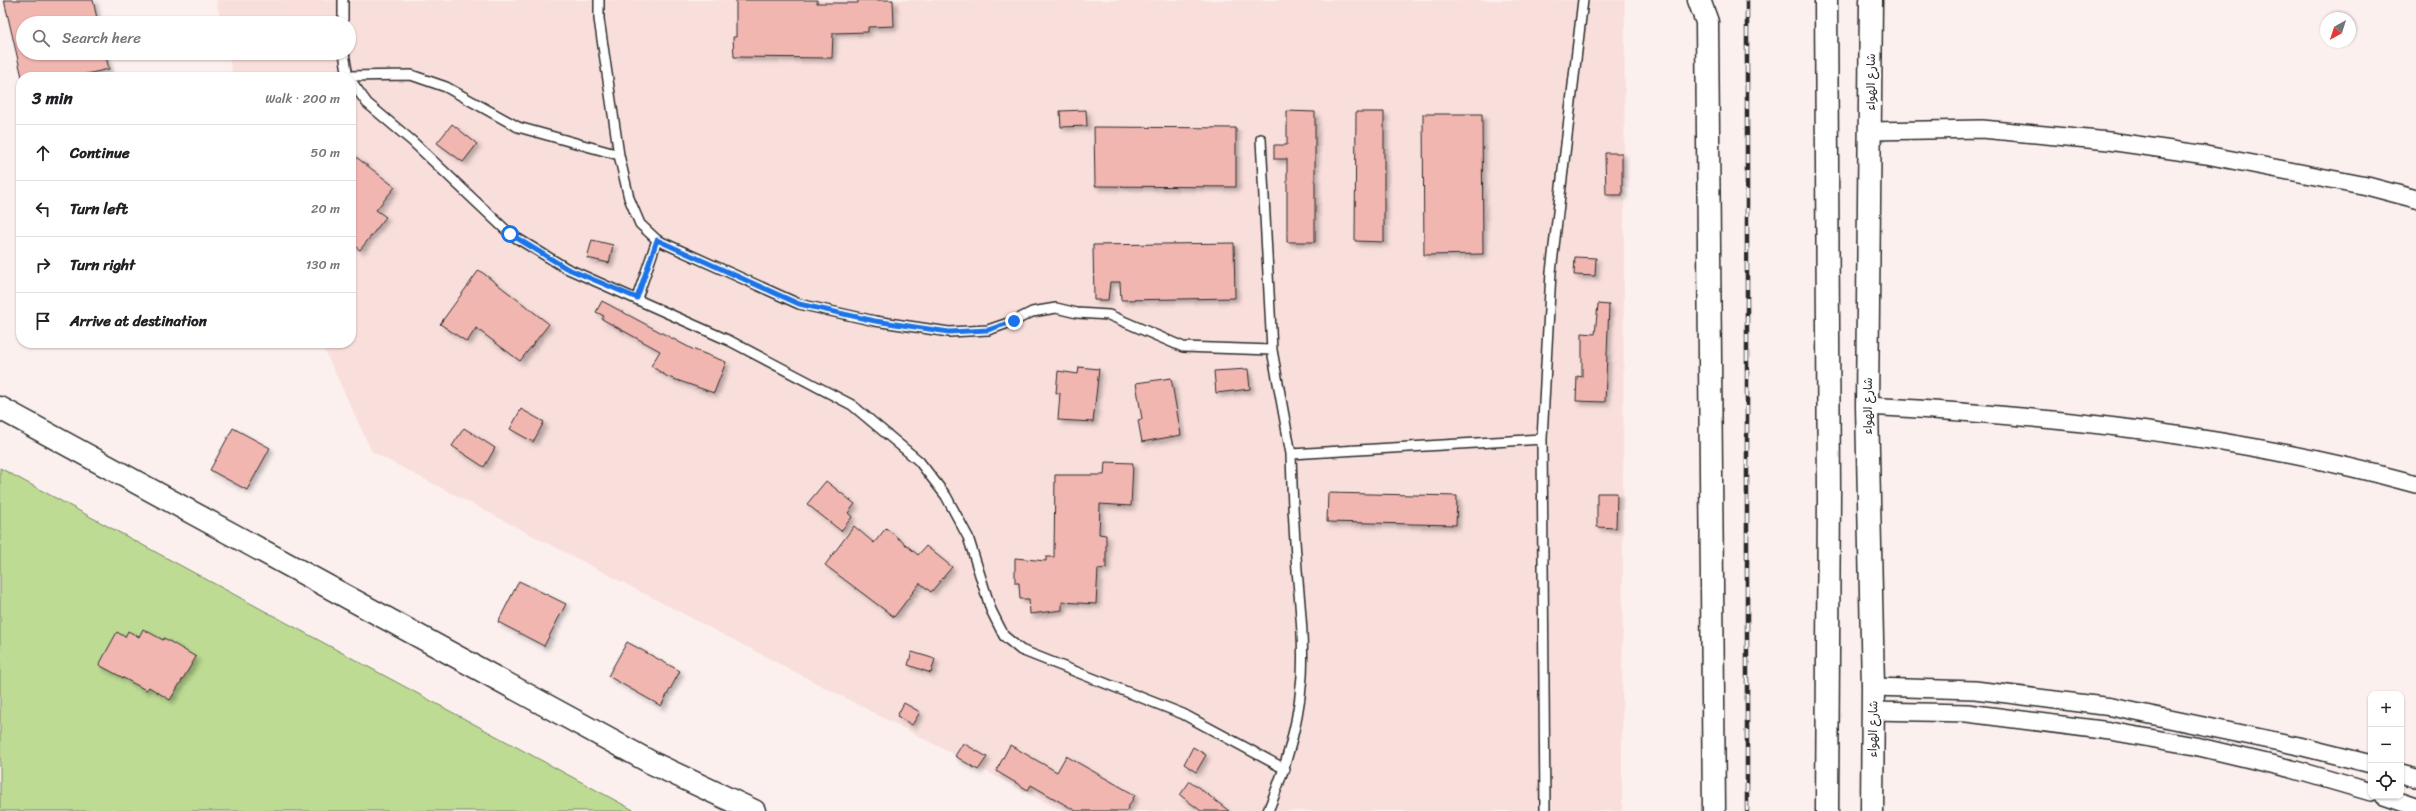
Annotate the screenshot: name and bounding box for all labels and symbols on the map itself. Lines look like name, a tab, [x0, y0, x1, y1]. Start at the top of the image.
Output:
north arrow	[2320, 12, 2356, 48]
street label: شارع الهواء	[1860, 54, 1882, 110]
route start	[501, 225, 519, 243]
route end	[1005, 312, 1023, 330]
street label: شارع الهواء	[1857, 378, 1879, 434]
street label: شارع الهواء	[1862, 700, 1884, 758]

